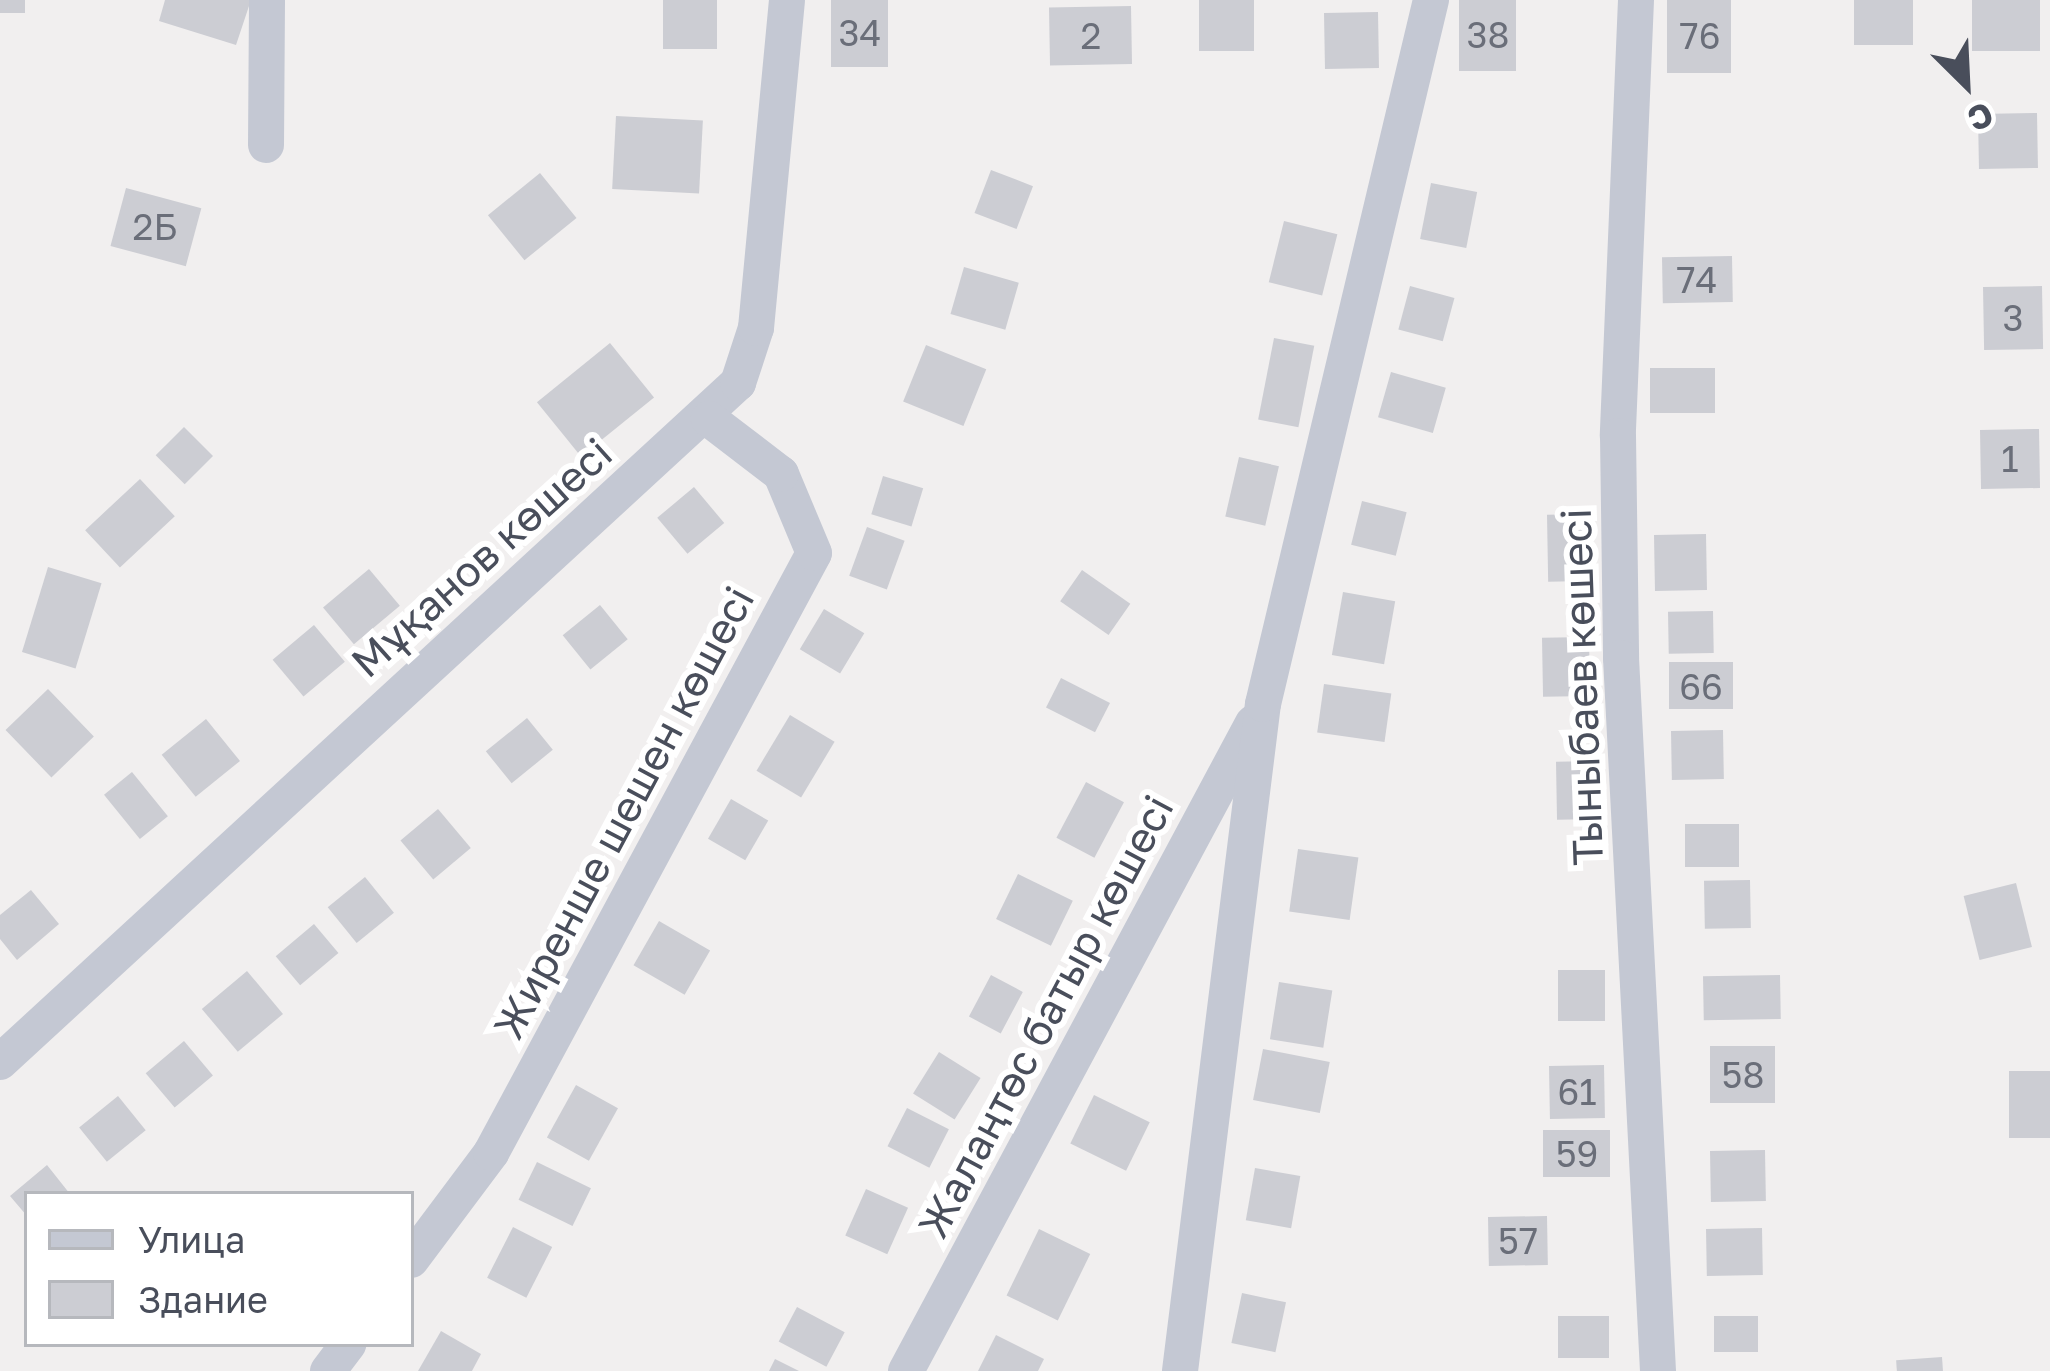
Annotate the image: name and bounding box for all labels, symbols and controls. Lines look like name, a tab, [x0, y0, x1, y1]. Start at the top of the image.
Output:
house number: 34	[838, 11, 882, 55]
house number: 38	[1466, 13, 1510, 57]
house number: 2	[1081, 14, 1101, 58]
house number: 76	[1680, 14, 1720, 58]
north arrow	[1906, 24, 2026, 144]
text: С	[1962, 95, 1999, 140]
house number: 2Б	[133, 205, 177, 249]
house number: 74	[1676, 258, 1718, 302]
house number: 3	[2002, 296, 2024, 340]
street label: Мұқанов көшесі	[341, 427, 621, 687]
house number: 1	[2001, 437, 2019, 481]
street label: Тыныбаев көшесі	[1550, 507, 1612, 867]
street label: Жиренше шешен көшесі	[482, 577, 764, 1047]
house number: 66	[1679, 665, 1723, 709]
street label: Жалаңтөс батыр көшесі	[907, 786, 1183, 1246]
house number: 58	[1722, 1053, 1764, 1097]
house number: 61	[1557, 1070, 1597, 1114]
house number: 59	[1556, 1132, 1598, 1176]
legend	[24, 1191, 414, 1347]
text: Улица	[138, 1218, 245, 1261]
house number: 57	[1498, 1219, 1538, 1263]
text: Здание	[138, 1278, 268, 1321]

